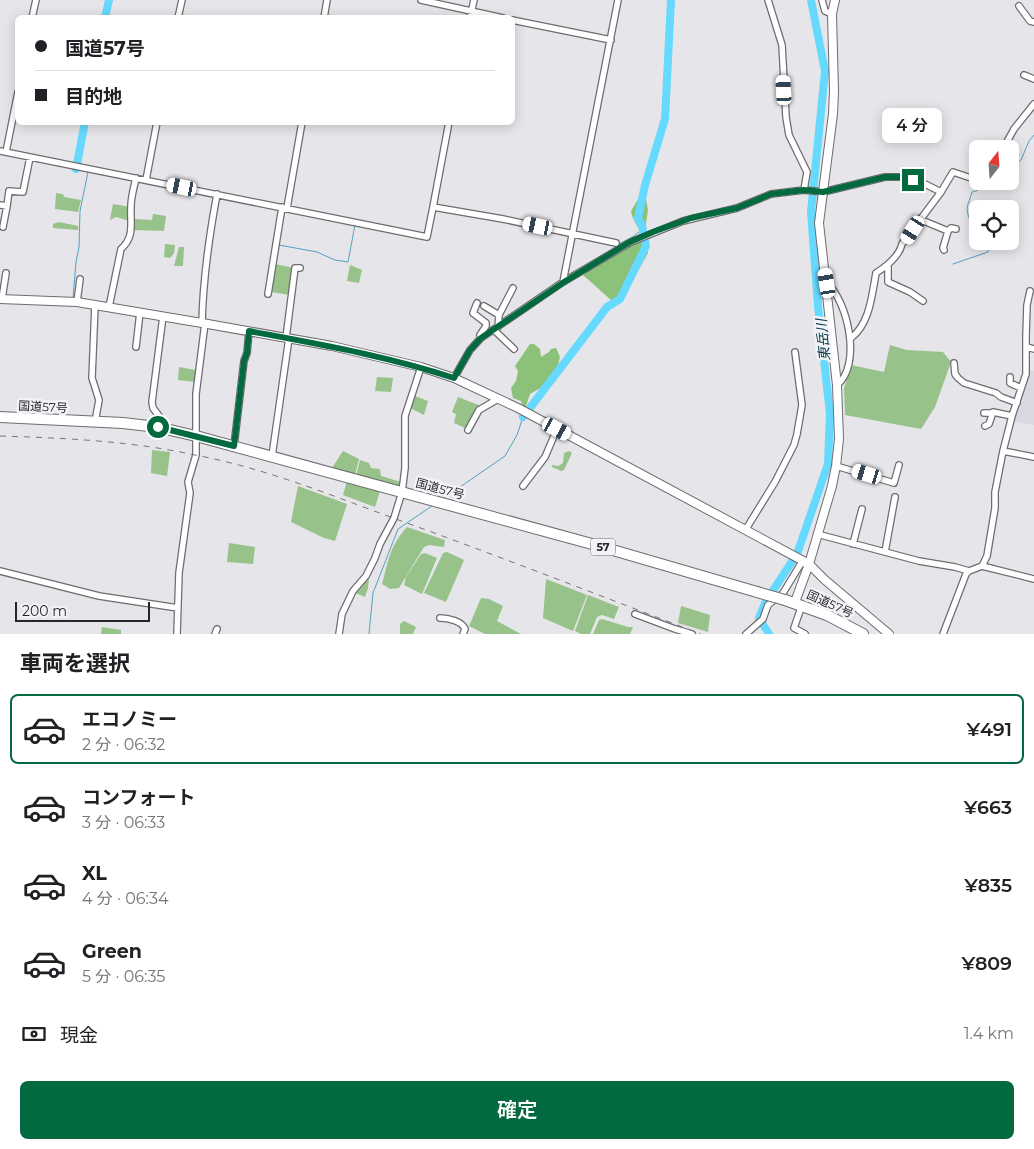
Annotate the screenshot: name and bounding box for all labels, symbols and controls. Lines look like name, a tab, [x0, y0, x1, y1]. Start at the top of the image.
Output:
text: 国道57号	[65, 37, 145, 60]
car	[775, 75, 792, 105]
text: 目的地	[65, 85, 122, 108]
callout: 4 分	[883, 108, 943, 142]
text: 4 分	[896, 116, 928, 135]
north arrow	[969, 140, 1019, 190]
map controls	[969, 140, 1019, 250]
route end	[902, 169, 924, 191]
car	[165, 177, 198, 197]
button: locate	[969, 200, 1019, 250]
car	[898, 213, 927, 247]
car	[521, 216, 554, 236]
car	[817, 267, 836, 299]
water label: 東岳川	[812, 316, 834, 362]
street label: 国道57号	[18, 398, 68, 415]
car	[540, 415, 573, 443]
route start	[147, 416, 169, 438]
car	[850, 462, 883, 486]
street label: 国道57号	[414, 475, 466, 502]
road number: 57	[590, 538, 616, 556]
street label: 国道57号	[804, 587, 856, 621]
scale bar	[15, 599, 150, 622]
text: 200 m	[22, 602, 67, 620]
text: 車両を選択	[20, 650, 130, 677]
icon: car	[22, 707, 67, 752]
text: エコノミー	[82, 708, 177, 731]
text: ¥491	[967, 718, 1012, 741]
text: 2 分 · 06:32	[82, 735, 165, 754]
icon: car	[22, 785, 67, 830]
text: コンフォート	[82, 786, 195, 809]
text: ¥663	[964, 796, 1012, 819]
text: 3 分 · 06:33	[82, 813, 165, 832]
text: XL	[82, 862, 107, 885]
icon: car	[22, 863, 67, 908]
text: ¥835	[964, 874, 1012, 897]
text: 4 分 · 06:34	[82, 889, 169, 908]
text: Green	[82, 940, 142, 963]
icon: car	[22, 941, 67, 986]
text: ¥809	[961, 952, 1012, 975]
text: 5 分 · 06:35	[82, 967, 165, 986]
icon: cash	[20, 1020, 48, 1048]
text: 現金	[60, 1024, 98, 1047]
text: 1.4 km	[964, 1024, 1014, 1043]
button: 確定	[20, 1081, 1014, 1139]

